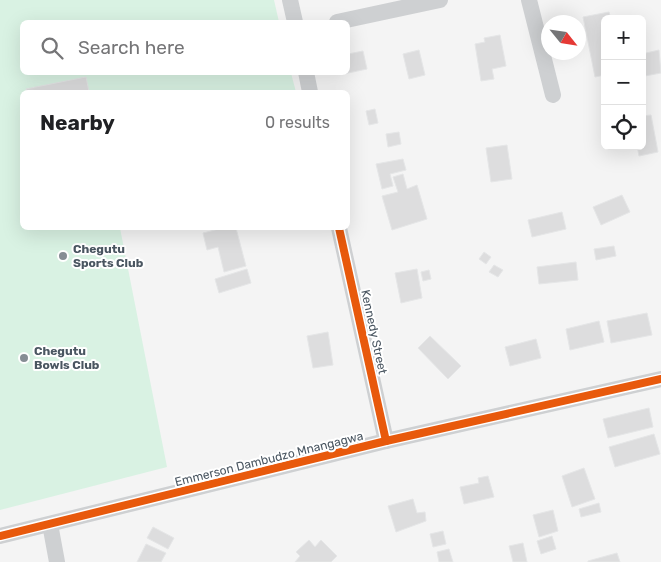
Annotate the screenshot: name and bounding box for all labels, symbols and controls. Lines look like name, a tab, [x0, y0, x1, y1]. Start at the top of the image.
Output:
north arrow	[541, 15, 586, 60]
map controls	[601, 15, 646, 150]
button: +	[601, 15, 646, 60]
search box	[20, 20, 350, 75]
icon: search	[38, 34, 66, 62]
text: Search here	[78, 36, 185, 59]
button: −	[601, 60, 646, 105]
button: locate	[601, 105, 646, 150]
text: Nearby	[40, 110, 115, 135]
text: 0 results	[265, 113, 330, 132]
place label: Chegutu Sports Club	[73, 242, 144, 270]
marker: Chegutu Sports Club	[57, 250, 69, 262]
street label: Kennedy Street	[358, 289, 390, 376]
place label: Chegutu Bowls Club	[34, 344, 100, 372]
marker: Chegutu Bowls Club	[18, 352, 30, 364]
street label: Emmerson Dambudzo Mnangagwa	[173, 429, 365, 489]

